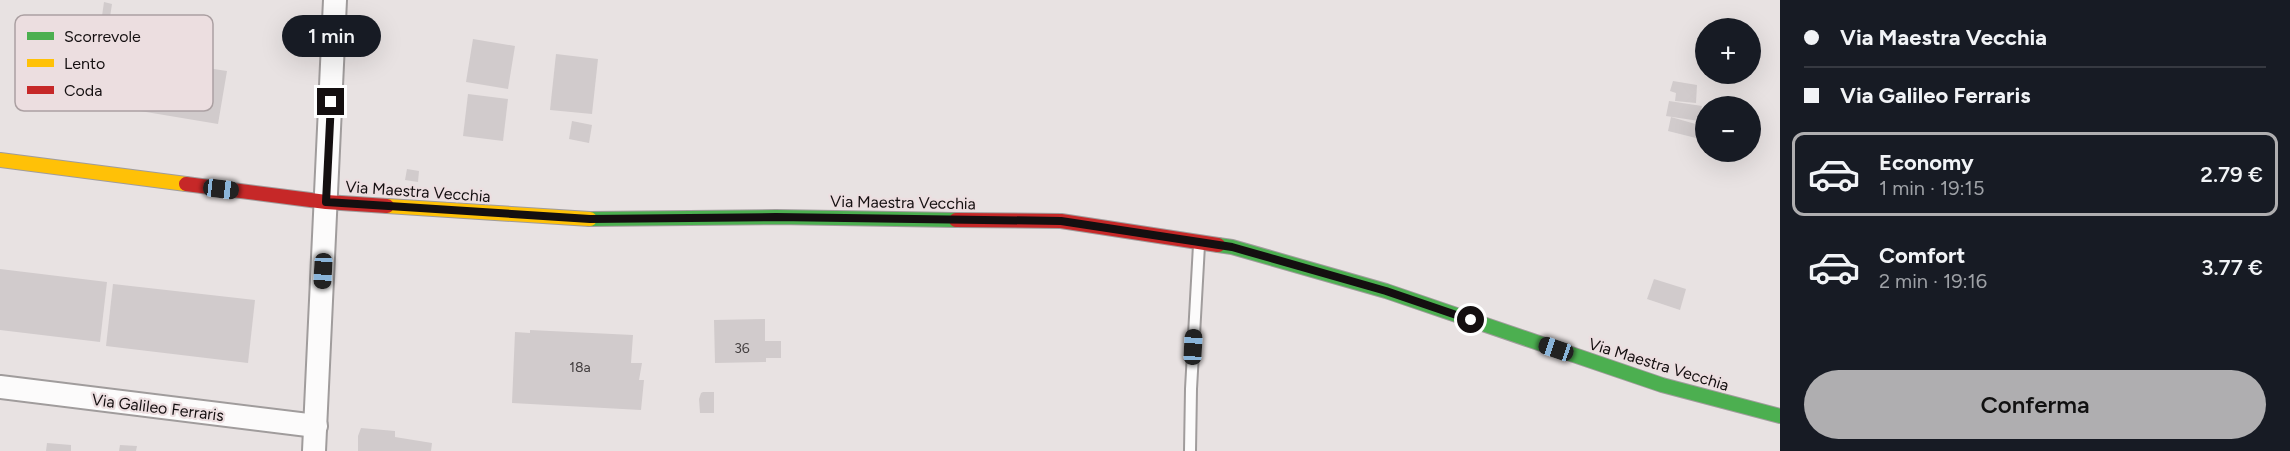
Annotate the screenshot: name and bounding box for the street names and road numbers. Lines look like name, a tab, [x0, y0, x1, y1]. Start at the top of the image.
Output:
street label: Via Maestra Vecchia	[345, 177, 491, 206]
street label: Via Maestra Vecchia	[830, 192, 976, 213]
street label: Via Maestra Vecchia	[1586, 334, 1731, 395]
street label: Via Galileo Ferraris	[91, 390, 225, 425]

